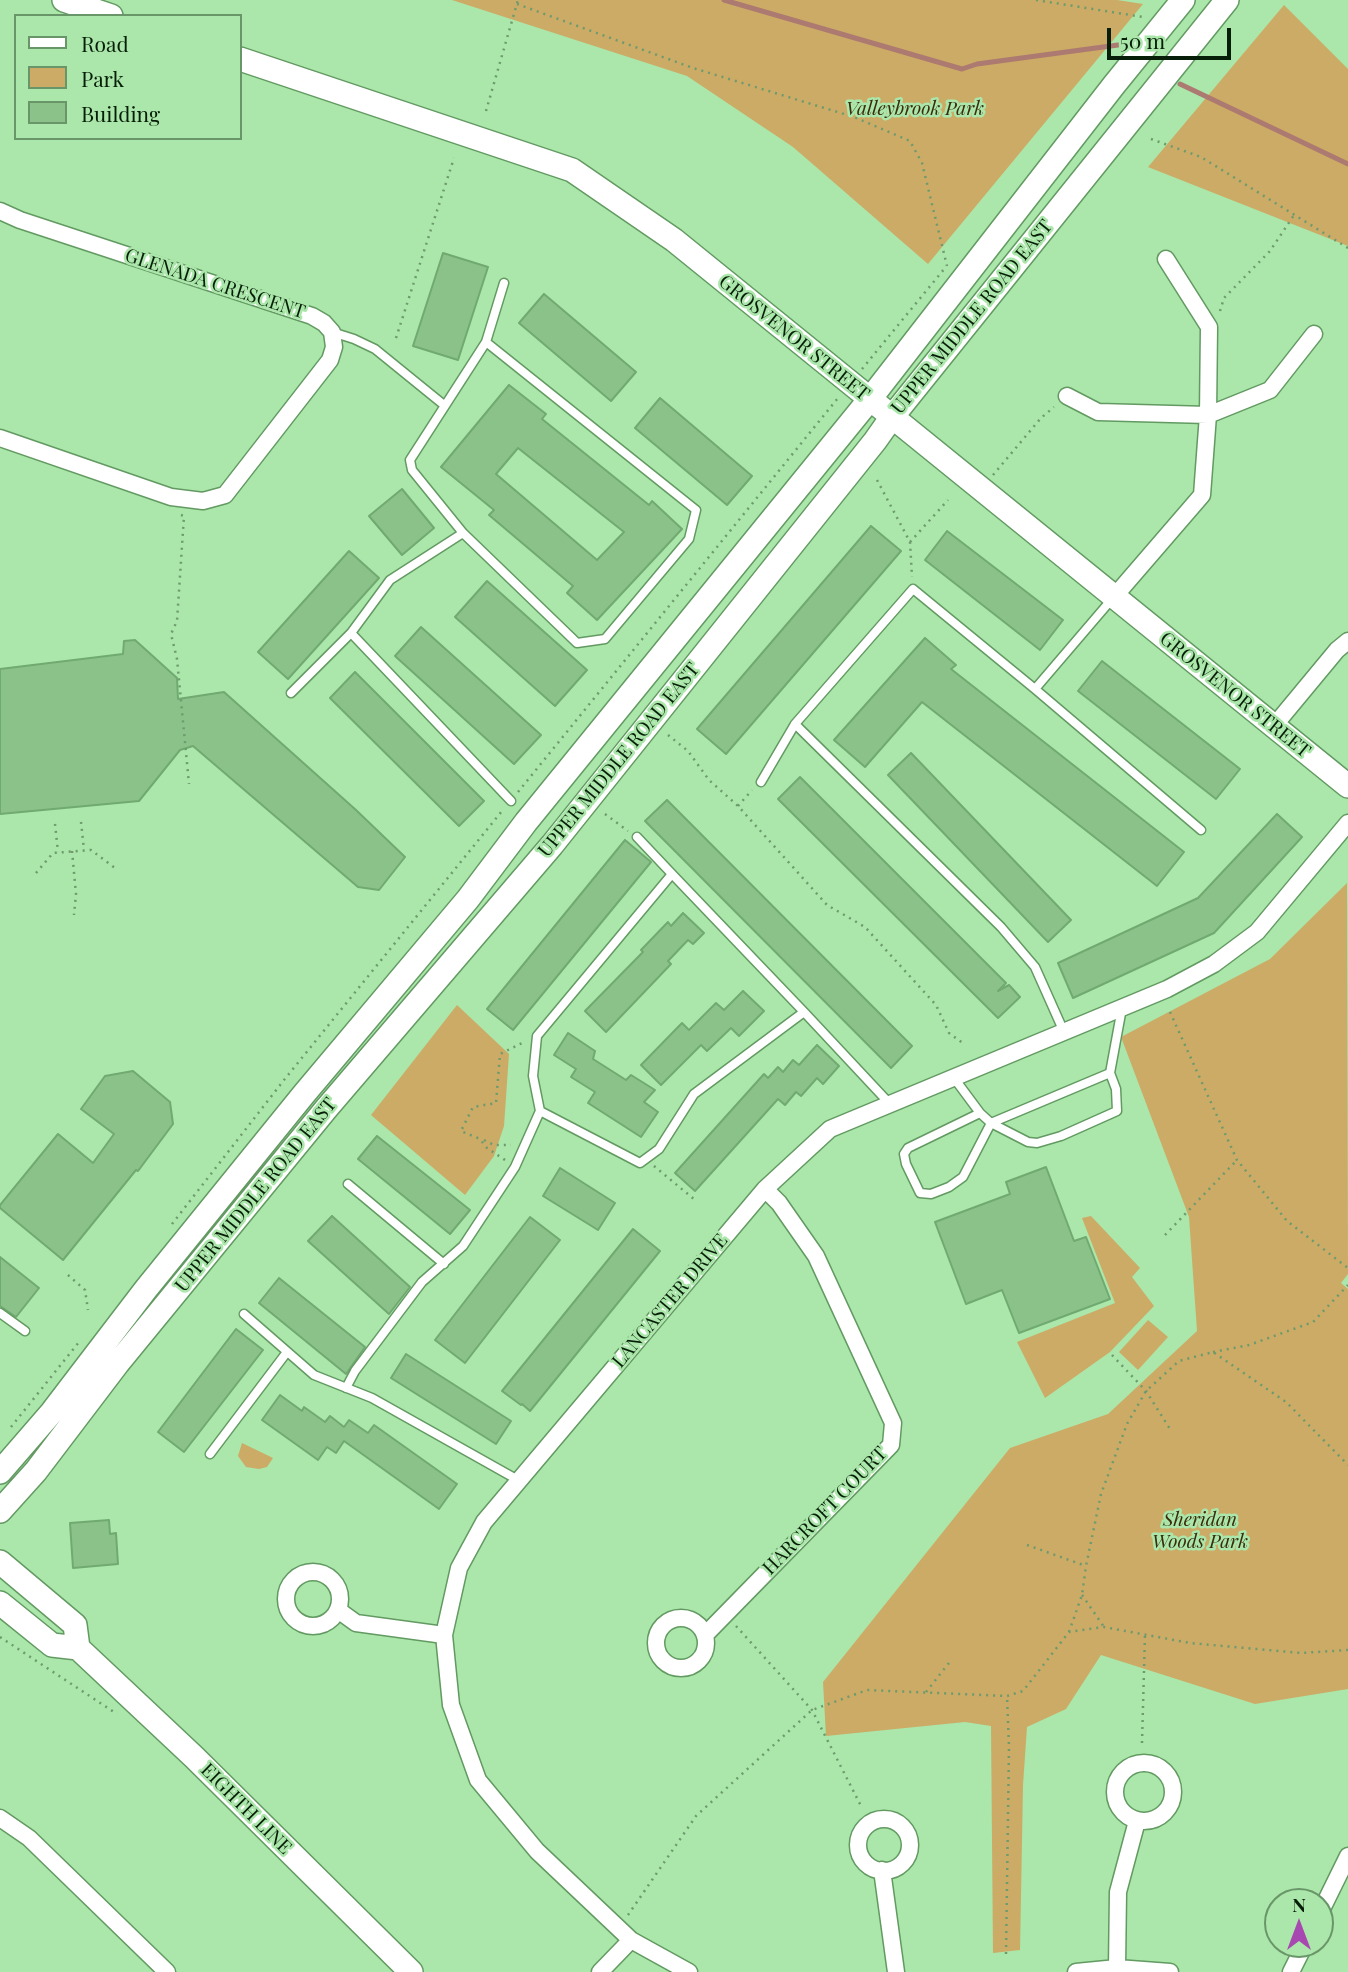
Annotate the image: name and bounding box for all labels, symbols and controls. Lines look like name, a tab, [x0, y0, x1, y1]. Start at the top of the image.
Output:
legend	[14, 14, 242, 140]
scale bar	[1110, 14, 1234, 58]
text: 50 m	[1120, 26, 1165, 54]
text: Road	[81, 29, 129, 57]
text: Park	[81, 64, 124, 92]
park label: Valleybrook Park	[846, 98, 984, 120]
text: Building	[81, 99, 160, 127]
street label: UPPER MIDDLE ROAD EAST	[887, 215, 1057, 419]
street label: GLENADA CRESCENT	[122, 244, 308, 324]
street label: GROSVENOR STREET	[714, 270, 874, 406]
street label: GROSVENOR STREET	[1155, 627, 1315, 763]
street label: UPPER MIDDLE ROAD EAST	[534, 658, 704, 862]
street label: UPPER MIDDLE ROAD EAST	[171, 1093, 341, 1297]
street label: LANCASTER DRIVE	[607, 1229, 733, 1373]
street label: HARCROFT COURT	[758, 1442, 892, 1580]
park label: Sheridan Woods Park	[1152, 1509, 1248, 1553]
street label: EIGHTH LINE	[196, 1759, 296, 1859]
north arrow	[1264, 1888, 1334, 1958]
text: N	[1292, 1891, 1306, 1917]

